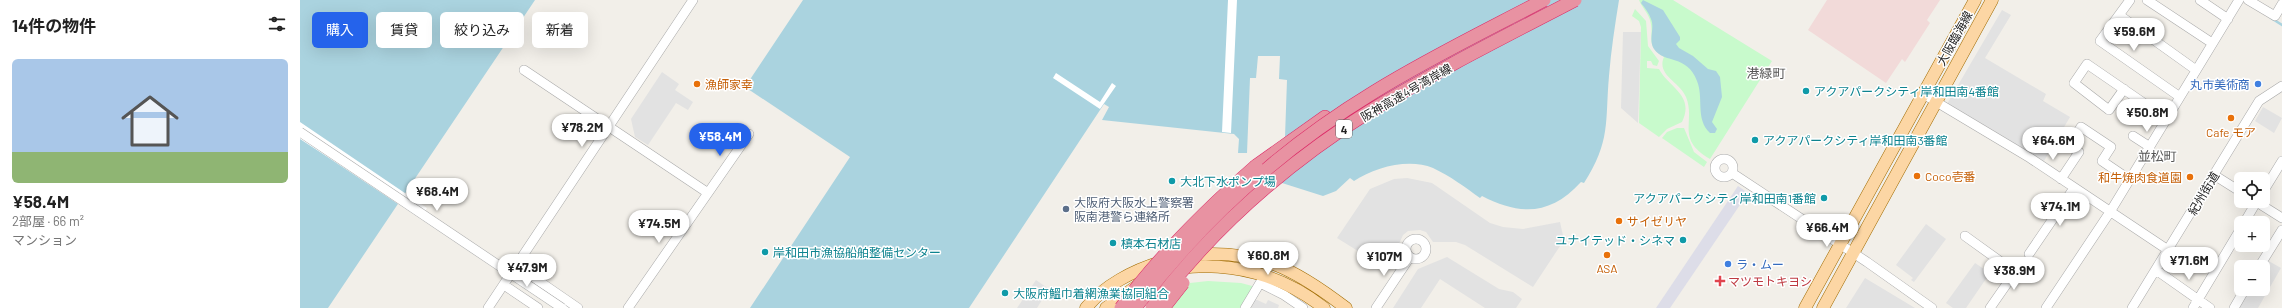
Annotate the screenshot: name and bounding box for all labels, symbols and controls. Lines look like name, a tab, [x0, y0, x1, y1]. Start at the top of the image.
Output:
street label: 大阪臨海線	[1933, 8, 1975, 68]
chip: 購入	[312, 12, 368, 48]
chip: 賃貸	[376, 12, 432, 48]
chip: 絞り込み	[440, 12, 524, 48]
chip: 新着	[532, 12, 588, 48]
icon: filters	[266, 13, 288, 35]
text: 14件の物件	[12, 15, 96, 35]
pin: ¥59.6M	[2101, 18, 2167, 52]
text: ¥59.6M	[2113, 23, 2155, 39]
street label: 阪神高速4号湾岸線	[1358, 60, 1454, 124]
district label: 港緑町	[1746, 65, 1786, 81]
place label: 漁師家幸	[705, 77, 753, 91]
place label: 丸市美術商	[2190, 77, 2250, 91]
marker: 漁師家幸	[692, 79, 702, 89]
marker: 丸市美術商	[2253, 79, 2263, 89]
place label: アクアパークシティ岸和田南4番館	[1814, 84, 1999, 98]
icon: home	[114, 85, 186, 157]
marker: アクアパークシティ岸和田南4番館	[1801, 86, 1811, 96]
pin: ¥50.8M	[2114, 99, 2180, 133]
text: ¥50.8M	[2125, 104, 2169, 120]
marker: Cafe モア	[2226, 113, 2236, 123]
pin: ¥78.2M	[549, 114, 615, 148]
text: ¥78.2M	[561, 119, 603, 135]
road number: 4	[1336, 120, 1352, 138]
pin: ¥58.4M	[687, 123, 753, 157]
place label: Cafe モア	[2206, 125, 2256, 139]
pin: ¥64.6M	[2020, 127, 2086, 161]
text: ¥58.4M	[698, 128, 742, 144]
text: ¥64.6M	[2031, 132, 2075, 148]
place label: アクアパークシティ岸和田南3番館	[1763, 133, 1948, 147]
marker: アクアパークシティ岸和田南3番館	[1750, 135, 1760, 145]
district label: 並松町	[2137, 148, 2177, 164]
place label: Coco壱番	[1925, 169, 1976, 183]
street label: 紀州街道	[2185, 169, 2221, 217]
place label: 和牛焼肉食道園	[2098, 170, 2182, 184]
marker: Coco壱番	[1912, 171, 1922, 181]
marker: 和牛焼肉食道園	[2185, 172, 2195, 182]
map controls	[2234, 172, 2270, 296]
button: locate	[2234, 172, 2270, 208]
place label: 大北下水ポンプ場	[1180, 174, 1276, 188]
marker: 大北下水ポンプ場	[1167, 176, 1177, 186]
pin: ¥68.4M	[404, 178, 470, 212]
text: ¥68.4M	[415, 183, 459, 199]
text: ¥58.4M	[12, 191, 69, 211]
place label: アクアパークシティ岸和田南1番館	[1633, 191, 1816, 205]
marker: アクアパークシティ岸和田南1番館	[1819, 193, 1829, 203]
pin: ¥74.1M	[2027, 193, 2093, 227]
place label: 大阪府大阪水上警察署 阪南港警ら連絡所	[1074, 195, 1194, 223]
text: ¥74.1M	[2040, 198, 2080, 214]
marker: 大阪府大阪水上警察署 阪南港警ら連絡所	[1061, 204, 1071, 214]
pin: ¥74.5M	[626, 210, 692, 244]
text: 2部屋 · 66 m²	[12, 213, 84, 229]
place label: サイゼリヤ	[1627, 214, 1687, 228]
pin: ¥66.4M	[1794, 214, 1860, 248]
text: ¥74.5M	[637, 215, 681, 231]
marker: サイゼリヤ	[1614, 216, 1624, 226]
button: +	[2234, 216, 2270, 252]
text: ¥66.4M	[1805, 219, 1849, 235]
text: マンション	[12, 232, 77, 248]
place label: ユナイテッド・シネマ	[1555, 233, 1675, 247]
marker: ユナイテッド・シネマ	[1678, 235, 1688, 245]
place label: 槙本石材店	[1121, 236, 1181, 250]
marker: 槙本石材店	[1108, 238, 1118, 248]
pin: ¥60.8M	[1235, 242, 1301, 276]
pin: ¥107M	[1356, 243, 1412, 277]
place label: 岸和田市漁協船舶整備センター	[773, 245, 941, 259]
marker: 岸和田市漁協船舶整備センター	[760, 247, 770, 257]
text: ¥60.8M	[1246, 247, 1290, 263]
pin: ¥71.6M	[2156, 247, 2222, 281]
text: ¥107M	[1366, 248, 1402, 264]
marker: ASA	[1602, 250, 1612, 260]
text: ¥71.6M	[2169, 252, 2209, 268]
pin: ¥47.9M	[494, 254, 560, 288]
place label: ラ・ムー	[1736, 257, 1784, 271]
pin: ¥38.9M	[1981, 257, 2047, 291]
text: ¥47.9M	[506, 259, 548, 275]
marker: ラ・ムー	[1723, 259, 1733, 269]
button: −	[2234, 260, 2270, 296]
place label: ASA	[1596, 261, 1618, 275]
text: ¥38.9M	[1993, 262, 2035, 278]
place label: マツモトキヨシ	[1728, 274, 1812, 288]
marker: マツモトキヨシ	[1715, 276, 1725, 286]
place label: 大阪府鰮巾着網漁業協同組合	[1013, 286, 1169, 300]
marker: 大阪府鰮巾着網漁業協同組合	[1000, 288, 1010, 298]

